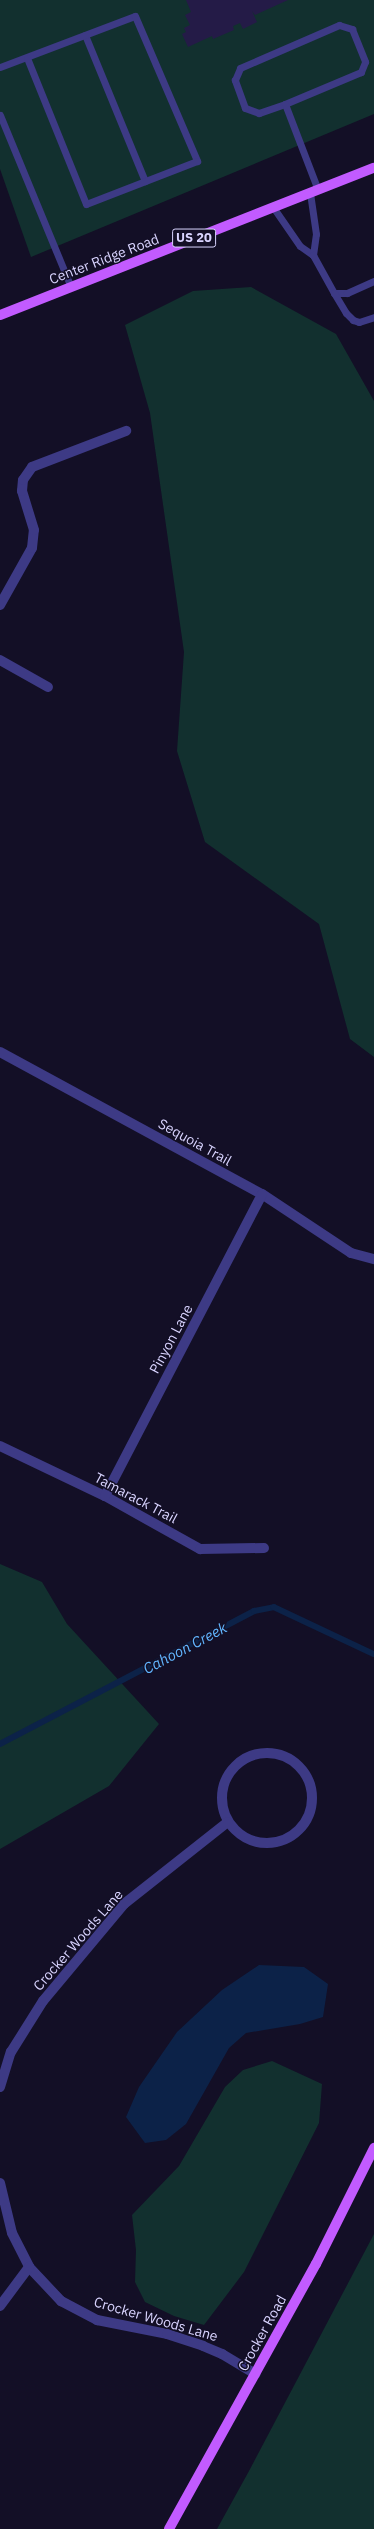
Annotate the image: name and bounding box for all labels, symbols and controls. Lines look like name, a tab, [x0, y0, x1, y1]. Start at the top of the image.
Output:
road number: US 20	[172, 227, 216, 249]
street label: Center Ridge Road	[47, 230, 161, 288]
street label: Sequoia Trail	[155, 1115, 235, 1169]
street label: Pinyon Lane	[146, 1302, 196, 1376]
street label: Tamarack Trail	[92, 1469, 180, 1527]
water label: Cahoon Creek	[140, 1618, 230, 1678]
street label: Crocker Woods Lane	[30, 1886, 126, 1994]
street label: Crocker Road	[234, 2292, 290, 2374]
street label: Crocker Woods Lane	[92, 2293, 220, 2345]

